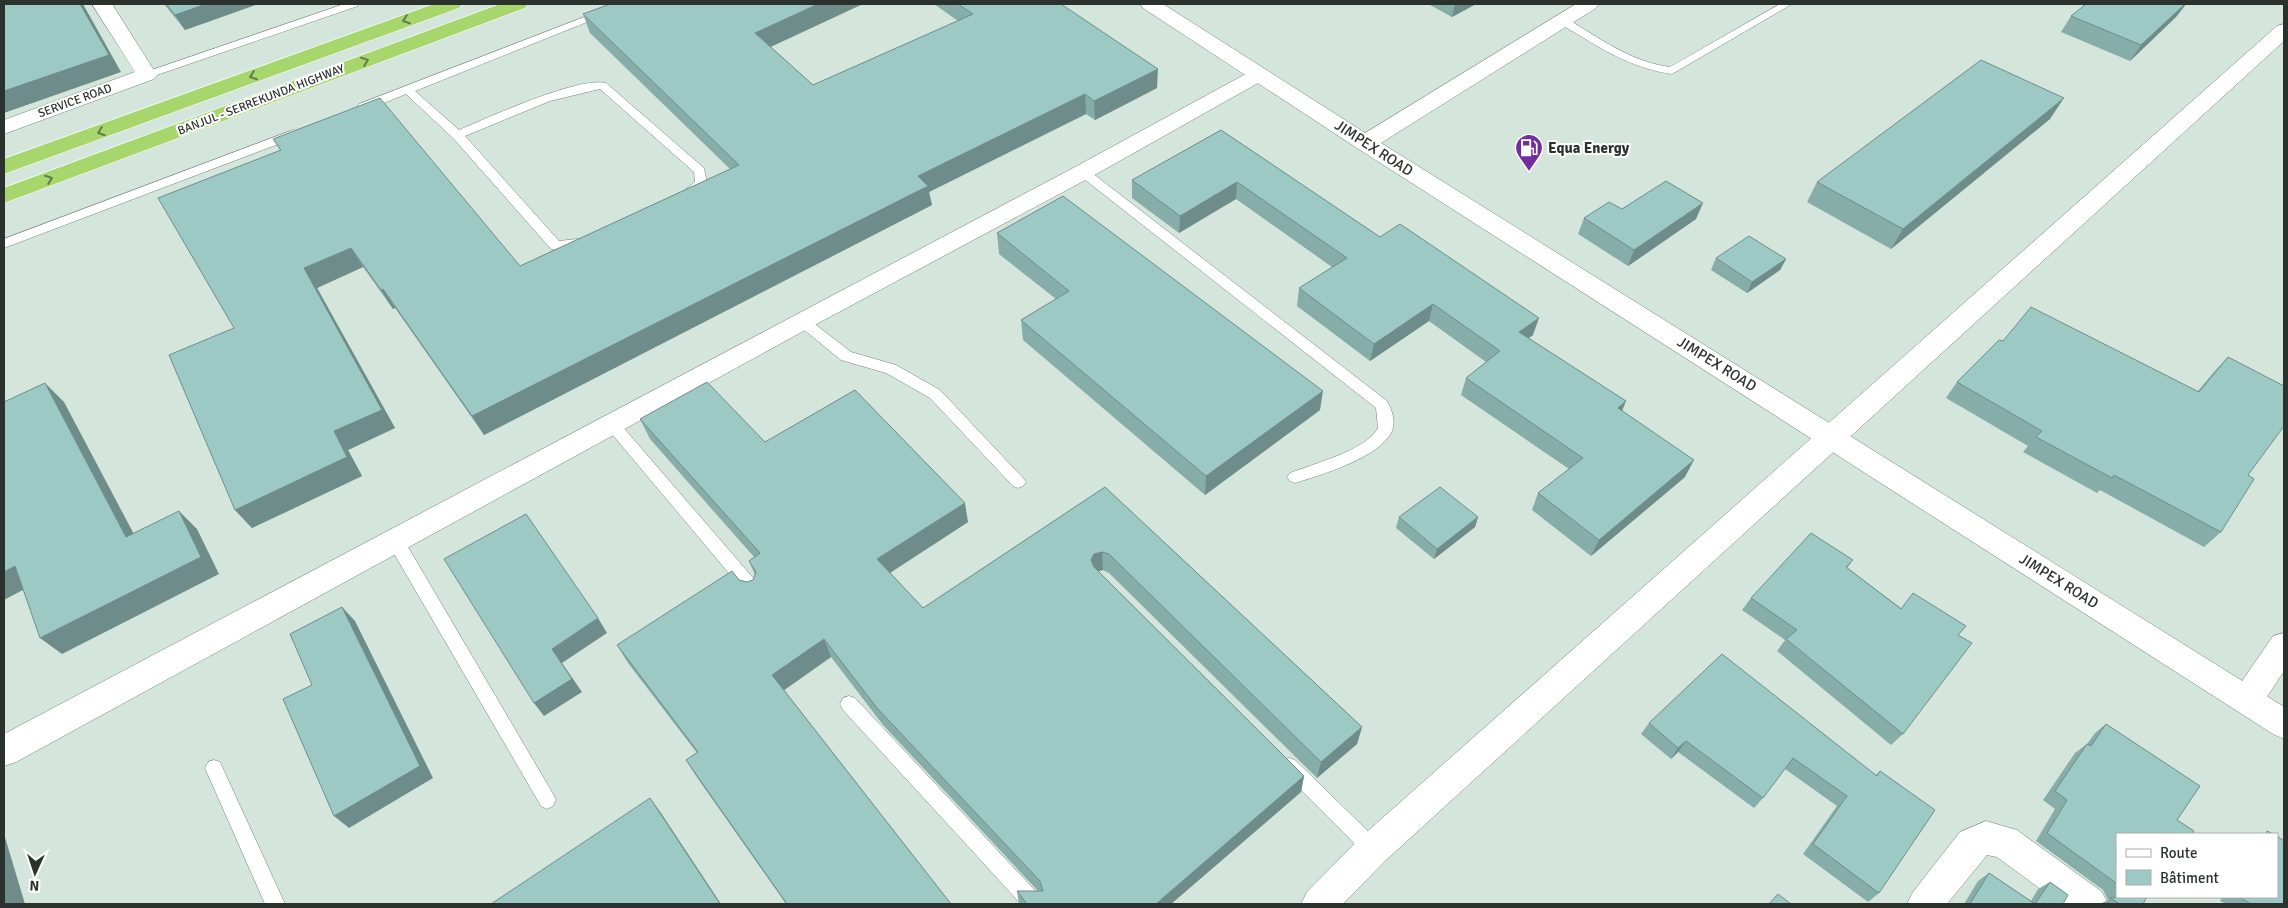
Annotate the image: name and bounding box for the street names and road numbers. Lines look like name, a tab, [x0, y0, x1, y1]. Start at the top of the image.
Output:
street label: BANJUL - SERREKUNDA HIGHWAY	[176, 61, 346, 139]
street label: SERVICE ROAD	[36, 81, 114, 121]
street label: JIMPEX ROAD	[1331, 116, 1417, 180]
street label: JIMPEX ROAD	[1674, 333, 1760, 395]
street label: JIMPEX ROAD	[2016, 550, 2102, 612]

